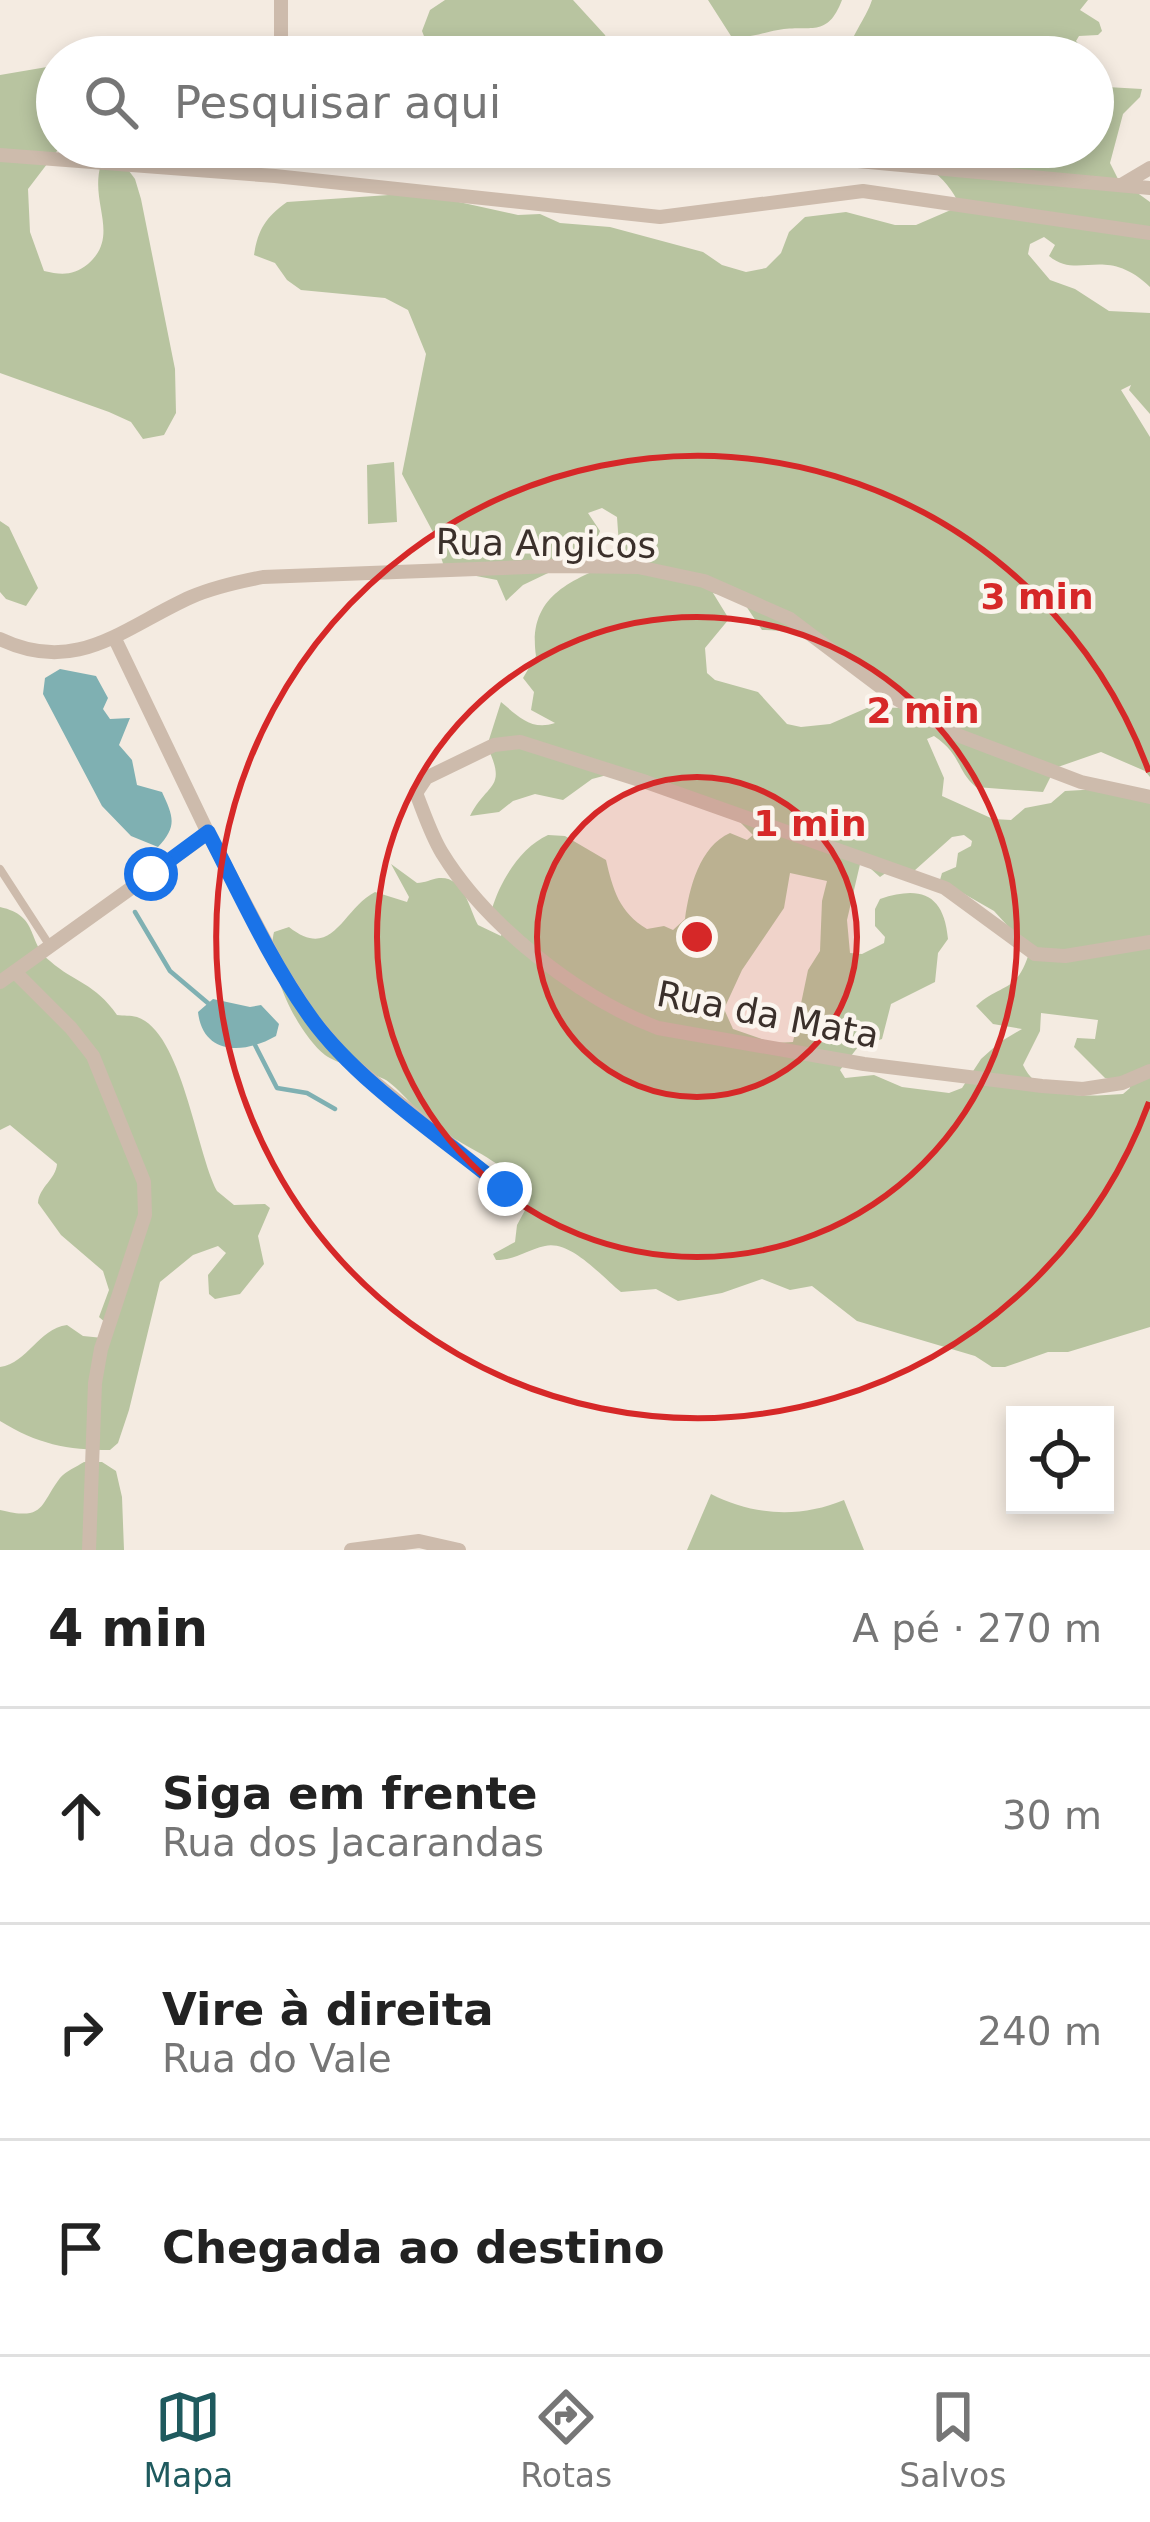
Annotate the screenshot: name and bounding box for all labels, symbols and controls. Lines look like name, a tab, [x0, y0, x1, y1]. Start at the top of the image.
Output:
search box	[36, 36, 1114, 168]
icon: search	[78, 69, 144, 135]
text: Pesquisar aqui	[174, 76, 501, 129]
street label: Rua Angicos	[435, 521, 657, 566]
text: 3 min	[980, 576, 1094, 617]
text: 2 min	[866, 690, 980, 731]
text: 1 min	[753, 803, 867, 844]
route start	[124, 847, 178, 901]
centre of rings	[676, 916, 718, 958]
street label: Rua da Mata	[653, 973, 882, 1056]
route end	[478, 1162, 532, 1216]
map controls	[1006, 1406, 1114, 1514]
button: locate	[1006, 1406, 1114, 1514]
text: 4 min	[48, 1599, 208, 1658]
text: A pé · 270 m	[852, 1606, 1102, 1651]
text: Siga em frente	[162, 1767, 538, 1820]
icon: ahead	[48, 1783, 114, 1849]
text: 30 m	[1002, 1793, 1102, 1838]
text: Rua dos Jacarandas	[162, 1820, 544, 1865]
text: Vire à direita	[162, 1983, 494, 2036]
icon: right	[48, 1999, 114, 2065]
text: 240 m	[977, 2009, 1102, 2054]
text: Rua do Vale	[162, 2036, 392, 2081]
icon: arrive	[48, 2215, 114, 2281]
text: Chegada ao destino	[162, 2221, 665, 2274]
tab: Mapa	[143, 2384, 233, 2495]
tab: Rotas	[520, 2384, 612, 2495]
tab: Salvos	[899, 2384, 1007, 2495]

